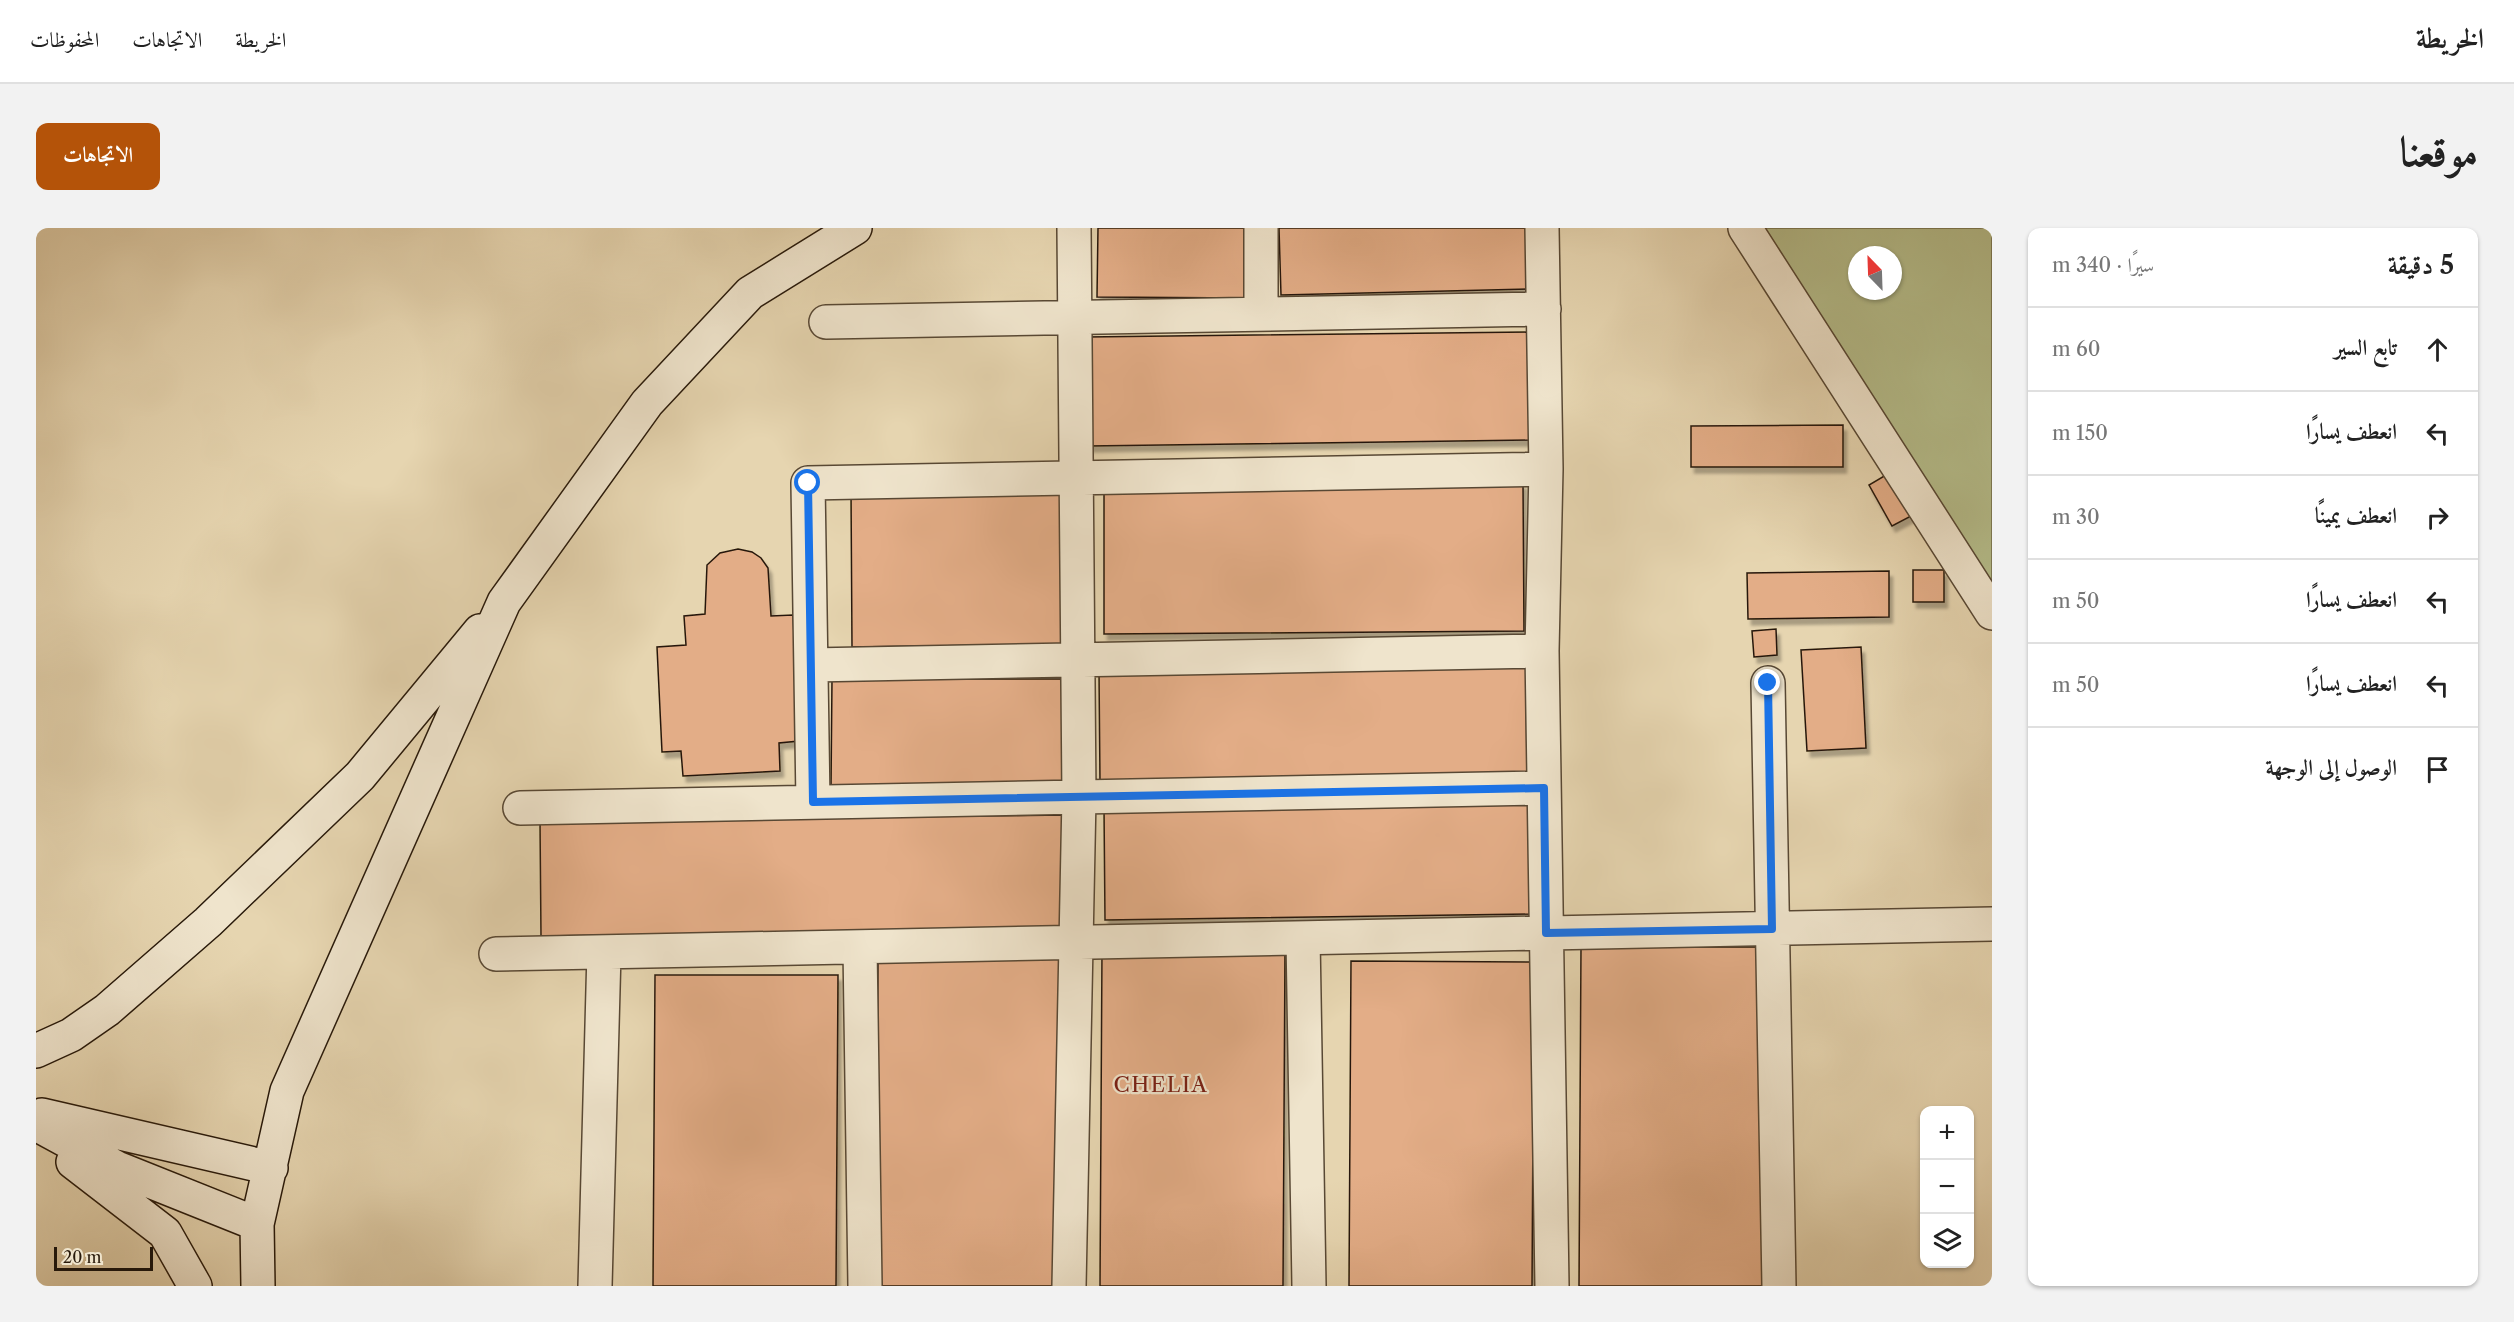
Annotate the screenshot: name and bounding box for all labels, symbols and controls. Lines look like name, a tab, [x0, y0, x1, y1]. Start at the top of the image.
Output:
text: الخريطة	[2416, 21, 2484, 55]
text: المحفوظات	[30, 27, 99, 52]
text: الاتجاهات	[132, 27, 202, 52]
text: الخريطة	[235, 27, 286, 52]
button: الاتجاهات	[36, 123, 160, 190]
text: موقعنا	[2400, 125, 2478, 177]
north arrow	[1848, 246, 1902, 300]
text: 5 دقيقة	[2388, 249, 2454, 281]
text: سيرًا · 340 m	[2052, 253, 2154, 277]
icon: ahead	[2421, 333, 2454, 366]
text: تابع السير	[2334, 334, 2397, 361]
text: 60 m	[2052, 337, 2100, 361]
icon: left	[2421, 417, 2454, 450]
text: انعطف يسارًا	[2306, 418, 2397, 445]
text: 150 m	[2052, 421, 2108, 445]
route start	[794, 469, 820, 495]
icon: right	[2421, 501, 2454, 534]
text: انعطف يمينًا	[2315, 502, 2397, 529]
text: 30 m	[2052, 505, 2100, 529]
icon: left	[2421, 585, 2454, 618]
text: انعطف يسارًا	[2306, 586, 2397, 613]
text: 50 m	[2052, 589, 2100, 613]
route end	[1754, 669, 1780, 695]
icon: left	[2421, 669, 2454, 702]
text: انعطف يسارًا	[2306, 670, 2397, 697]
text: 50 m	[2052, 673, 2100, 697]
icon: arrive	[2421, 753, 2454, 786]
text: الوصول إلى الوجهة	[2265, 754, 2397, 781]
district label: CHELIA	[1114, 1072, 1208, 1097]
map controls	[1920, 1106, 1974, 1268]
button: +	[1920, 1106, 1974, 1160]
button: −	[1920, 1160, 1974, 1214]
button: layers	[1920, 1214, 1974, 1268]
scale bar	[54, 1244, 153, 1272]
text: 20 m	[63, 1247, 102, 1267]

